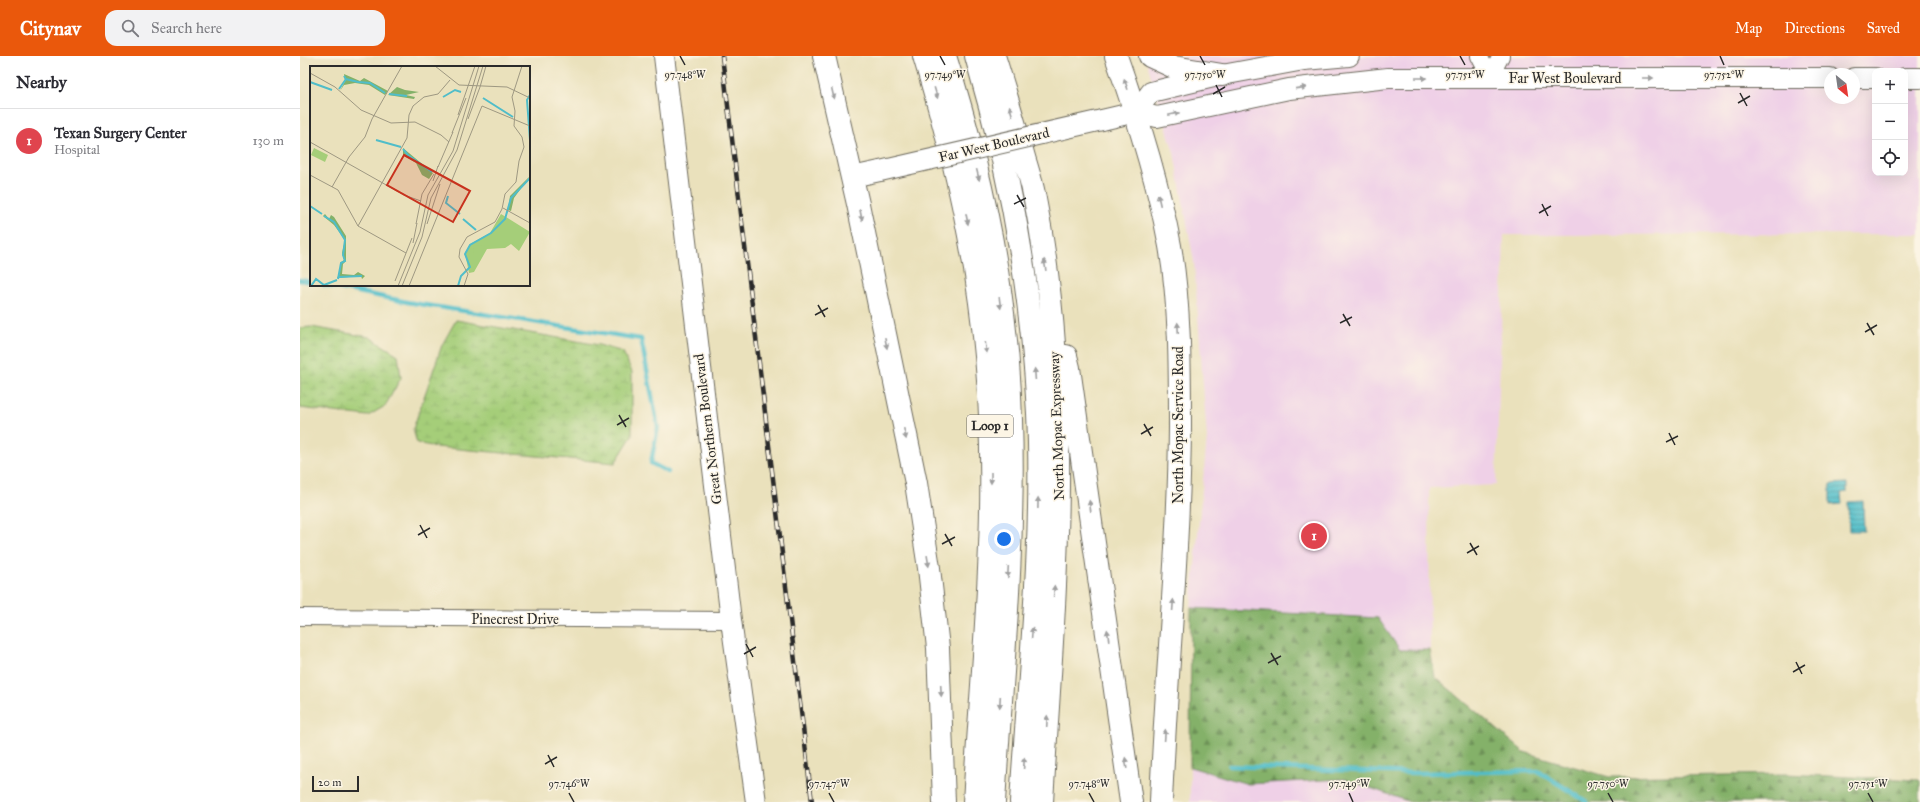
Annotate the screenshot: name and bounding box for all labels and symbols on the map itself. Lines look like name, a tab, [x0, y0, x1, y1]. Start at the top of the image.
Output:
inset map	[310, 66, 530, 286]
north arrow	[1824, 68, 1860, 104]
text: 97.748°W	[664, 69, 706, 81]
text: 97.749°W	[924, 69, 966, 81]
text: 97.750°W	[1185, 69, 1226, 81]
text: 97.751°W	[1445, 69, 1485, 81]
text: 97.752°W	[1704, 69, 1745, 81]
street label: Far West Boulevard	[1509, 70, 1621, 87]
one-way arrow	[1415, 75, 1428, 81]
one-way arrow	[1642, 75, 1655, 81]
one-way arrow	[1123, 78, 1129, 90]
one-way arrow	[1295, 85, 1307, 91]
one-way arrow	[830, 88, 836, 100]
one-way arrow	[933, 88, 939, 100]
one-way arrow	[1008, 105, 1014, 117]
one-way arrow	[1168, 110, 1180, 116]
street label: Far West Boulevard	[937, 124, 1051, 166]
one-way arrow	[975, 168, 981, 181]
one-way arrow	[1156, 193, 1162, 206]
one-way arrow	[858, 209, 864, 221]
one-way arrow	[964, 213, 970, 226]
one-way arrow	[1042, 259, 1048, 271]
one-way arrow	[997, 297, 1003, 309]
one-way arrow	[1175, 321, 1181, 334]
one-way arrow	[884, 337, 890, 349]
one-way arrow	[982, 342, 989, 354]
street label: North Mopac Service Road	[1170, 346, 1187, 504]
street label: North Mopac Expressway	[1046, 351, 1068, 501]
street label: Great Northern Boulevard	[690, 353, 726, 505]
one-way arrow	[1031, 368, 1038, 380]
road number: Loop 1	[967, 415, 1013, 437]
one-way arrow	[903, 427, 909, 440]
one-way arrow	[988, 472, 994, 485]
one-way arrow	[1035, 496, 1041, 509]
one-way arrow	[1087, 500, 1093, 512]
pin: 1	[1301, 521, 1327, 551]
your location	[994, 529, 1014, 549]
one-way arrow	[925, 555, 931, 568]
one-way arrow	[1005, 566, 1012, 578]
one-way arrow	[1051, 585, 1058, 597]
one-way arrow	[1169, 599, 1176, 611]
street label: Pinecrest Drive	[471, 611, 559, 628]
one-way arrow	[1028, 627, 1035, 639]
one-way arrow	[1105, 629, 1111, 641]
one-way arrow	[937, 685, 944, 697]
one-way arrow	[997, 696, 1004, 708]
one-way arrow	[1044, 714, 1050, 727]
one-way arrow	[1161, 729, 1168, 741]
one-way arrow	[1020, 757, 1027, 769]
one-way arrow	[1123, 757, 1129, 769]
scale bar	[312, 774, 359, 793]
text: 97.746°W	[549, 778, 590, 790]
text: 97.747°W	[809, 778, 850, 790]
text: 97.748°W	[1068, 778, 1110, 790]
text: 97.749°W	[1328, 778, 1370, 790]
text: 97.750°W	[1588, 778, 1629, 790]
text: 97.751°W	[1848, 778, 1888, 790]

